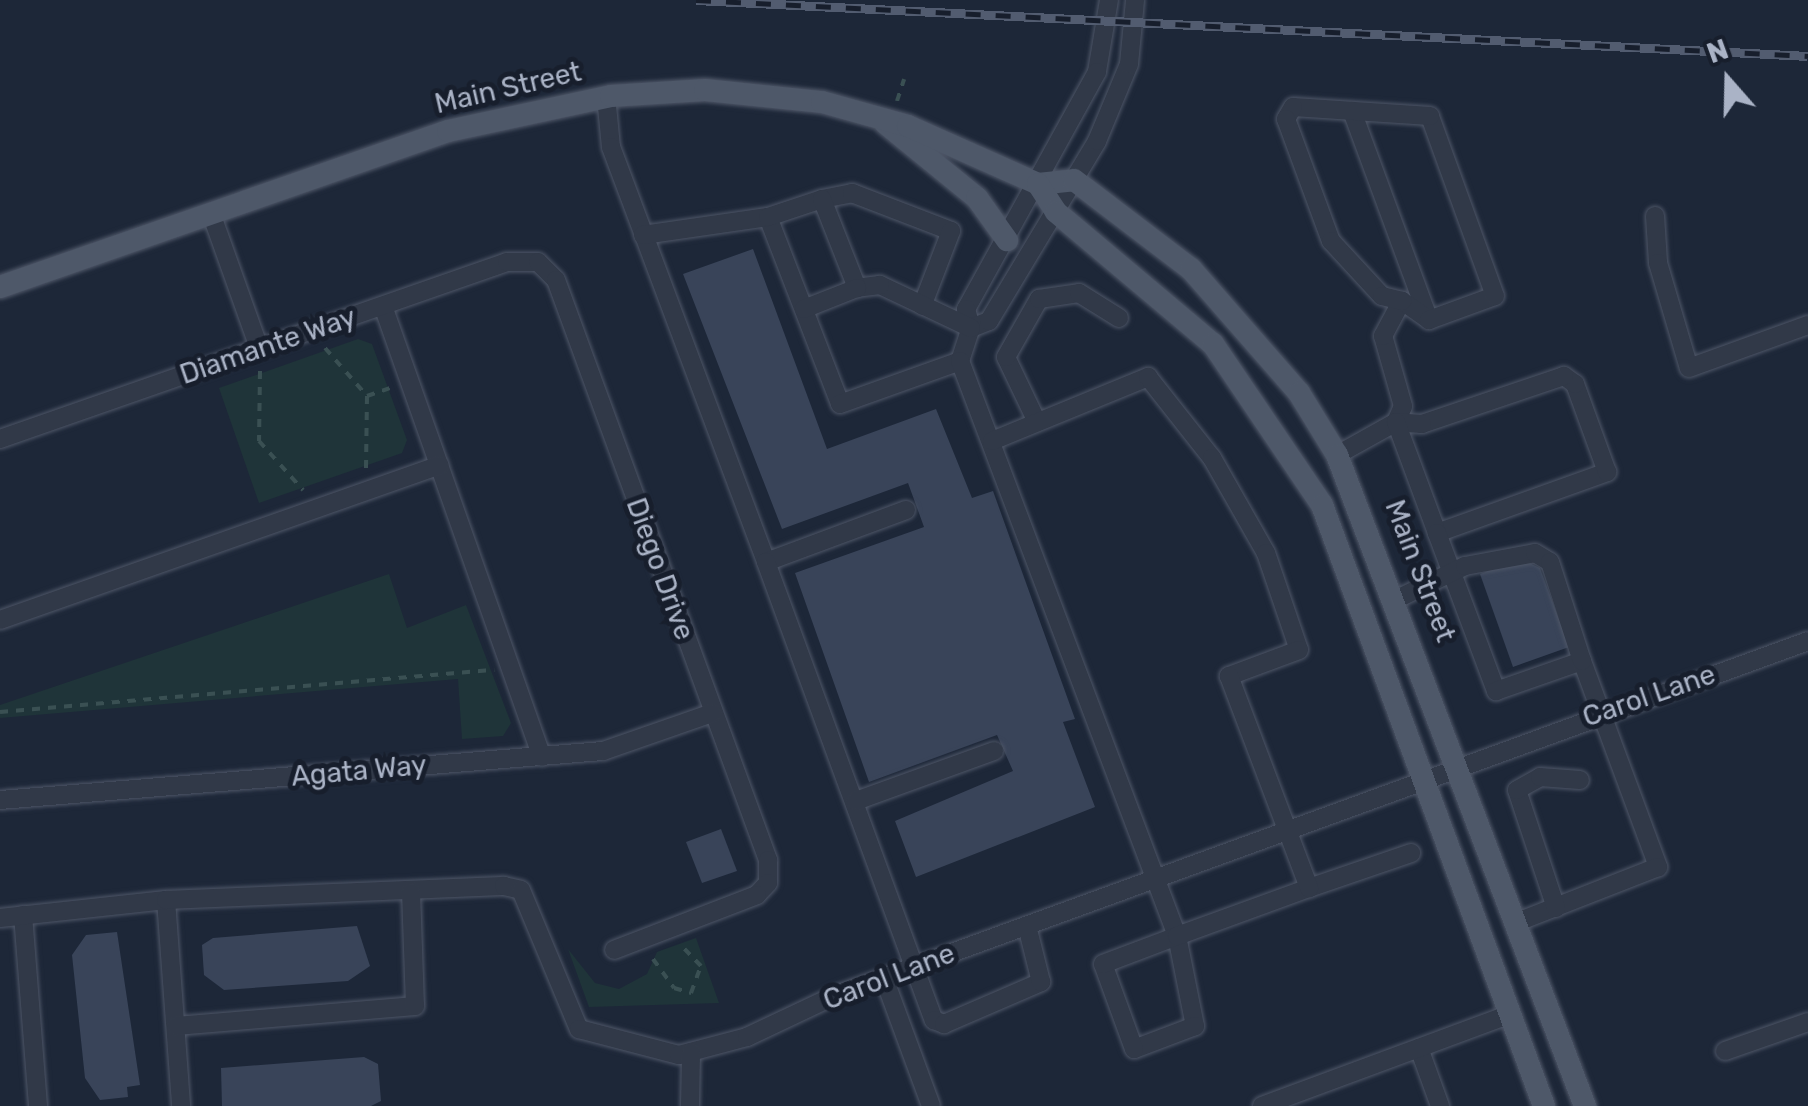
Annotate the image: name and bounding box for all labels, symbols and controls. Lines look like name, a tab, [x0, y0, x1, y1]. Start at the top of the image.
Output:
north arrow	[1678, 30, 1778, 130]
text: N	[1702, 32, 1733, 70]
street label: Main Street	[432, 55, 584, 121]
street label: Diamante Way	[175, 300, 361, 392]
street label: Diego Drive	[619, 493, 701, 645]
street label: Main Street	[1378, 495, 1462, 647]
street label: Carol Lane	[1578, 658, 1720, 734]
street label: Agata Way	[290, 748, 428, 794]
street label: Carol Lane	[819, 937, 959, 1017]

